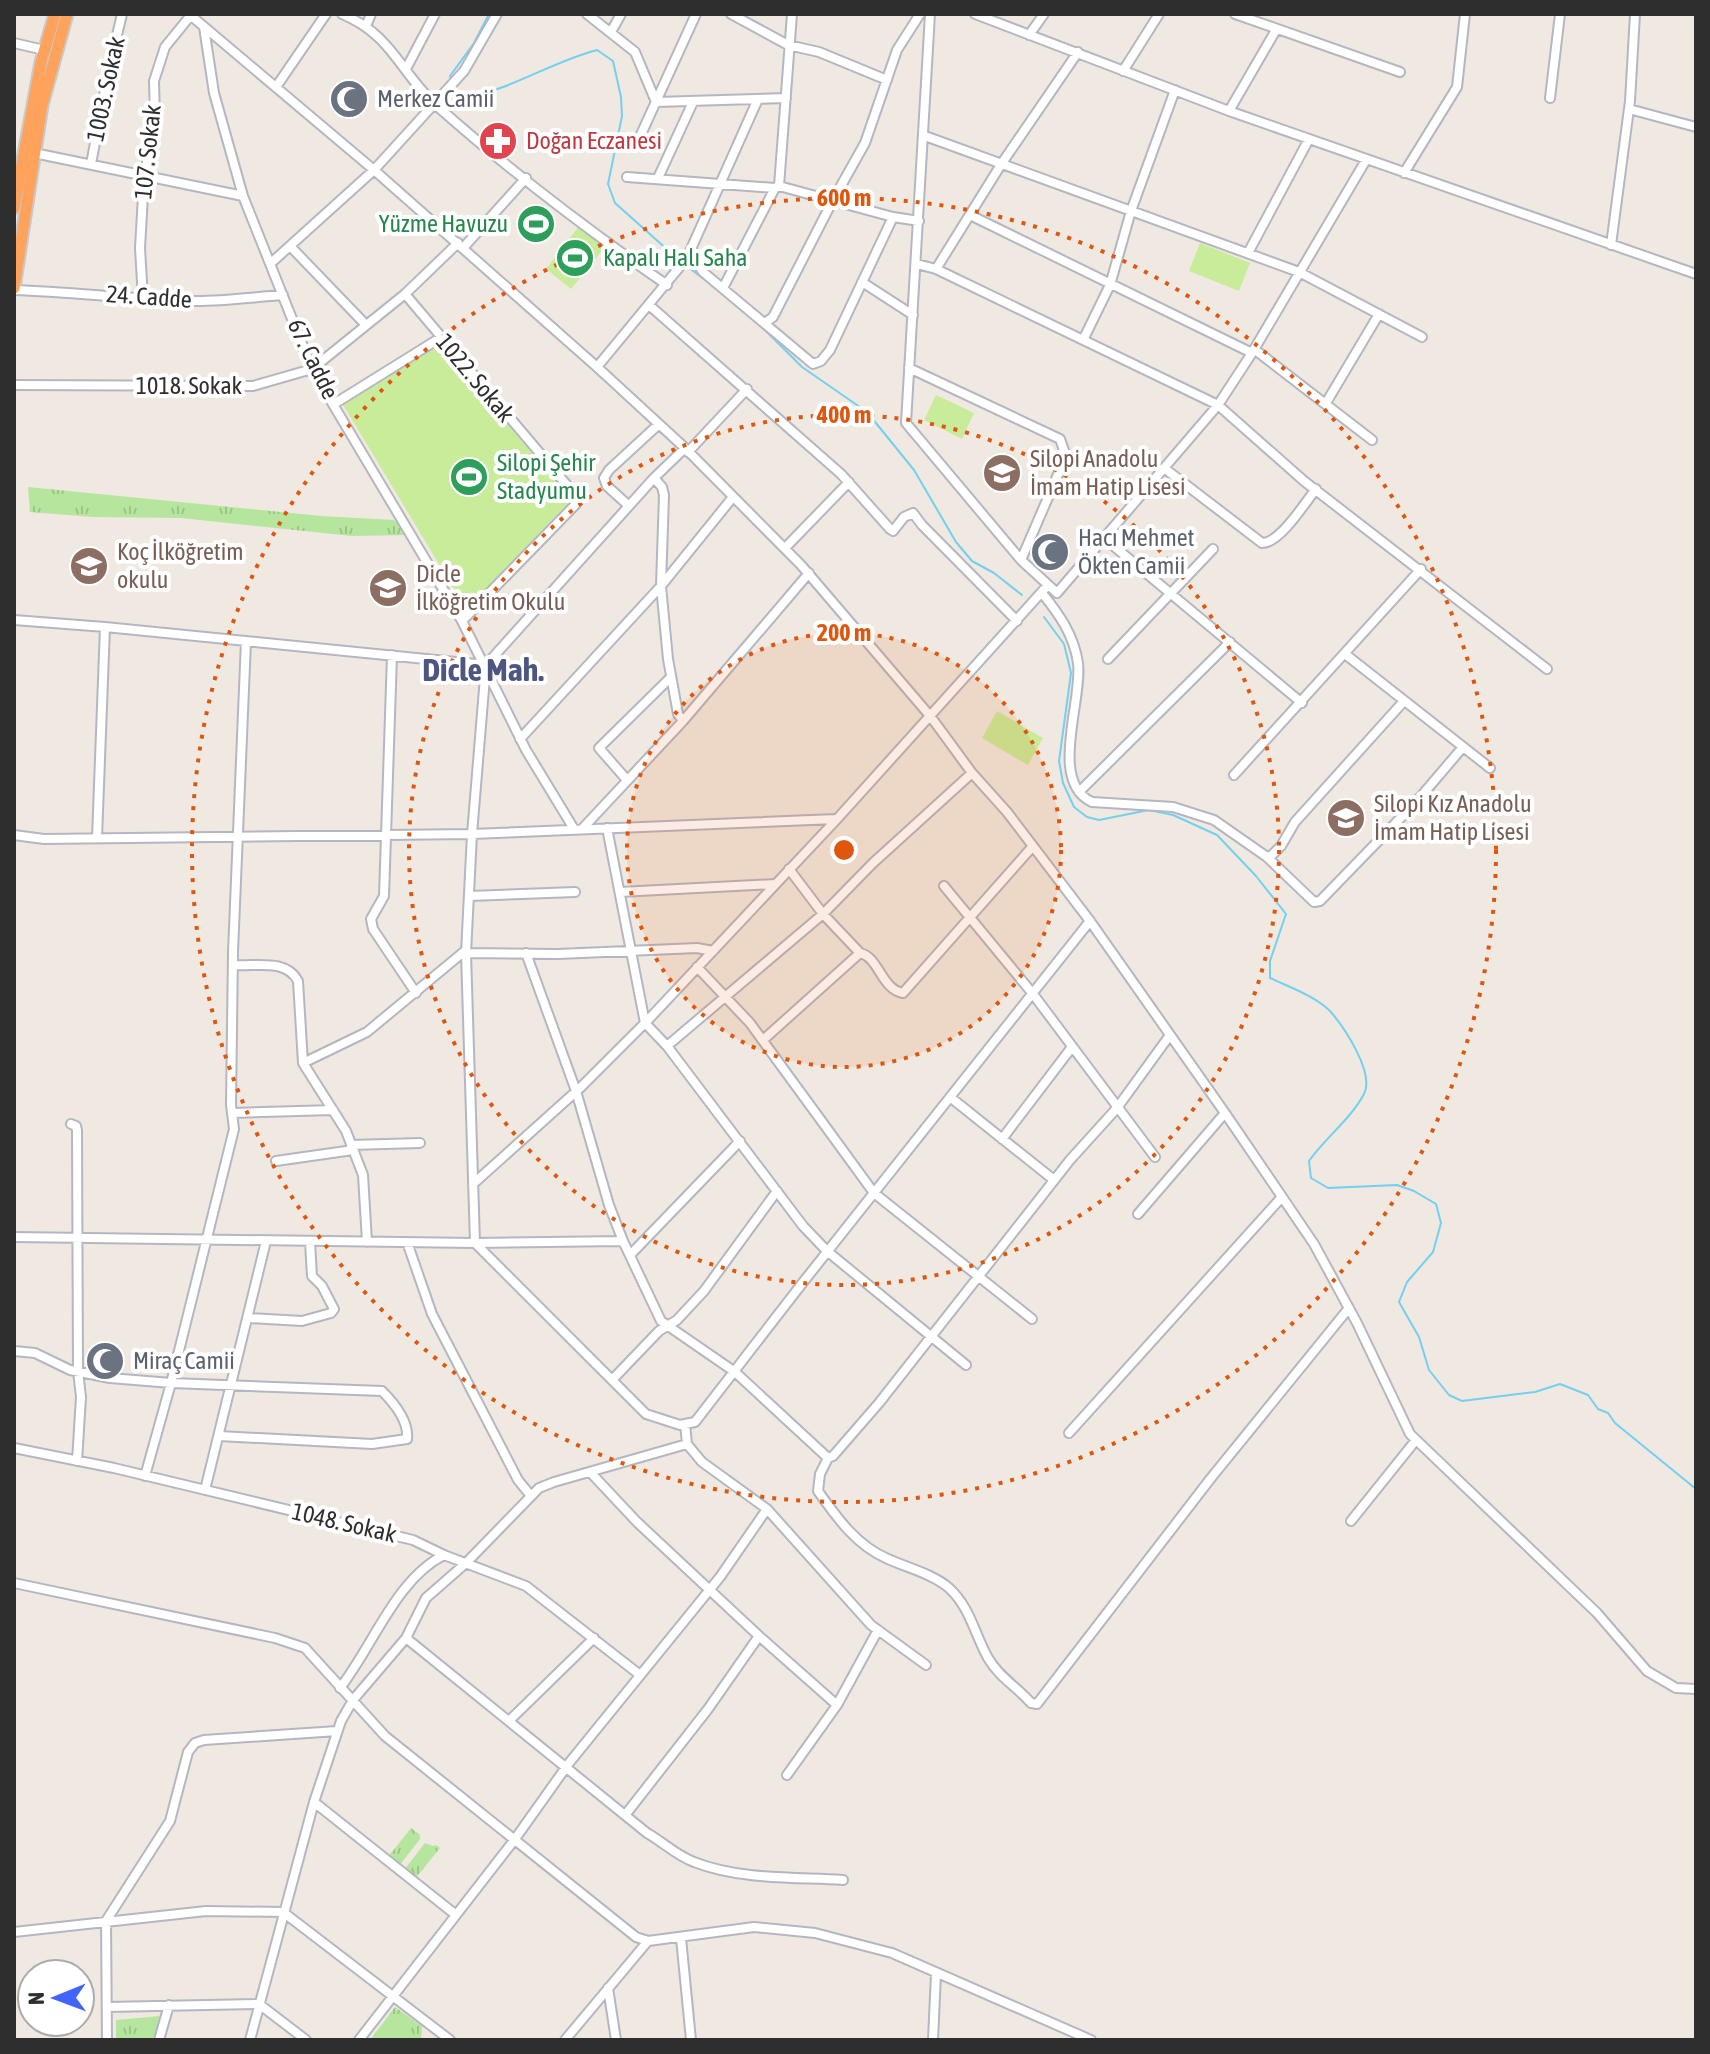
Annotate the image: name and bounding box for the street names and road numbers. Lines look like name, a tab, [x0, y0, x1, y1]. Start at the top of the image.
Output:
street label: 1003. Sokak	[81, 34, 130, 144]
street label: 107. Sokak	[129, 103, 166, 201]
street label: 24. Cadde	[105, 280, 193, 313]
street label: 67. Cadde	[283, 314, 344, 403]
street label: 1022. Sokak	[431, 328, 520, 427]
street label: 1018. Sokak	[136, 372, 243, 399]
street label: 1048. Sokak	[289, 1497, 399, 1548]

